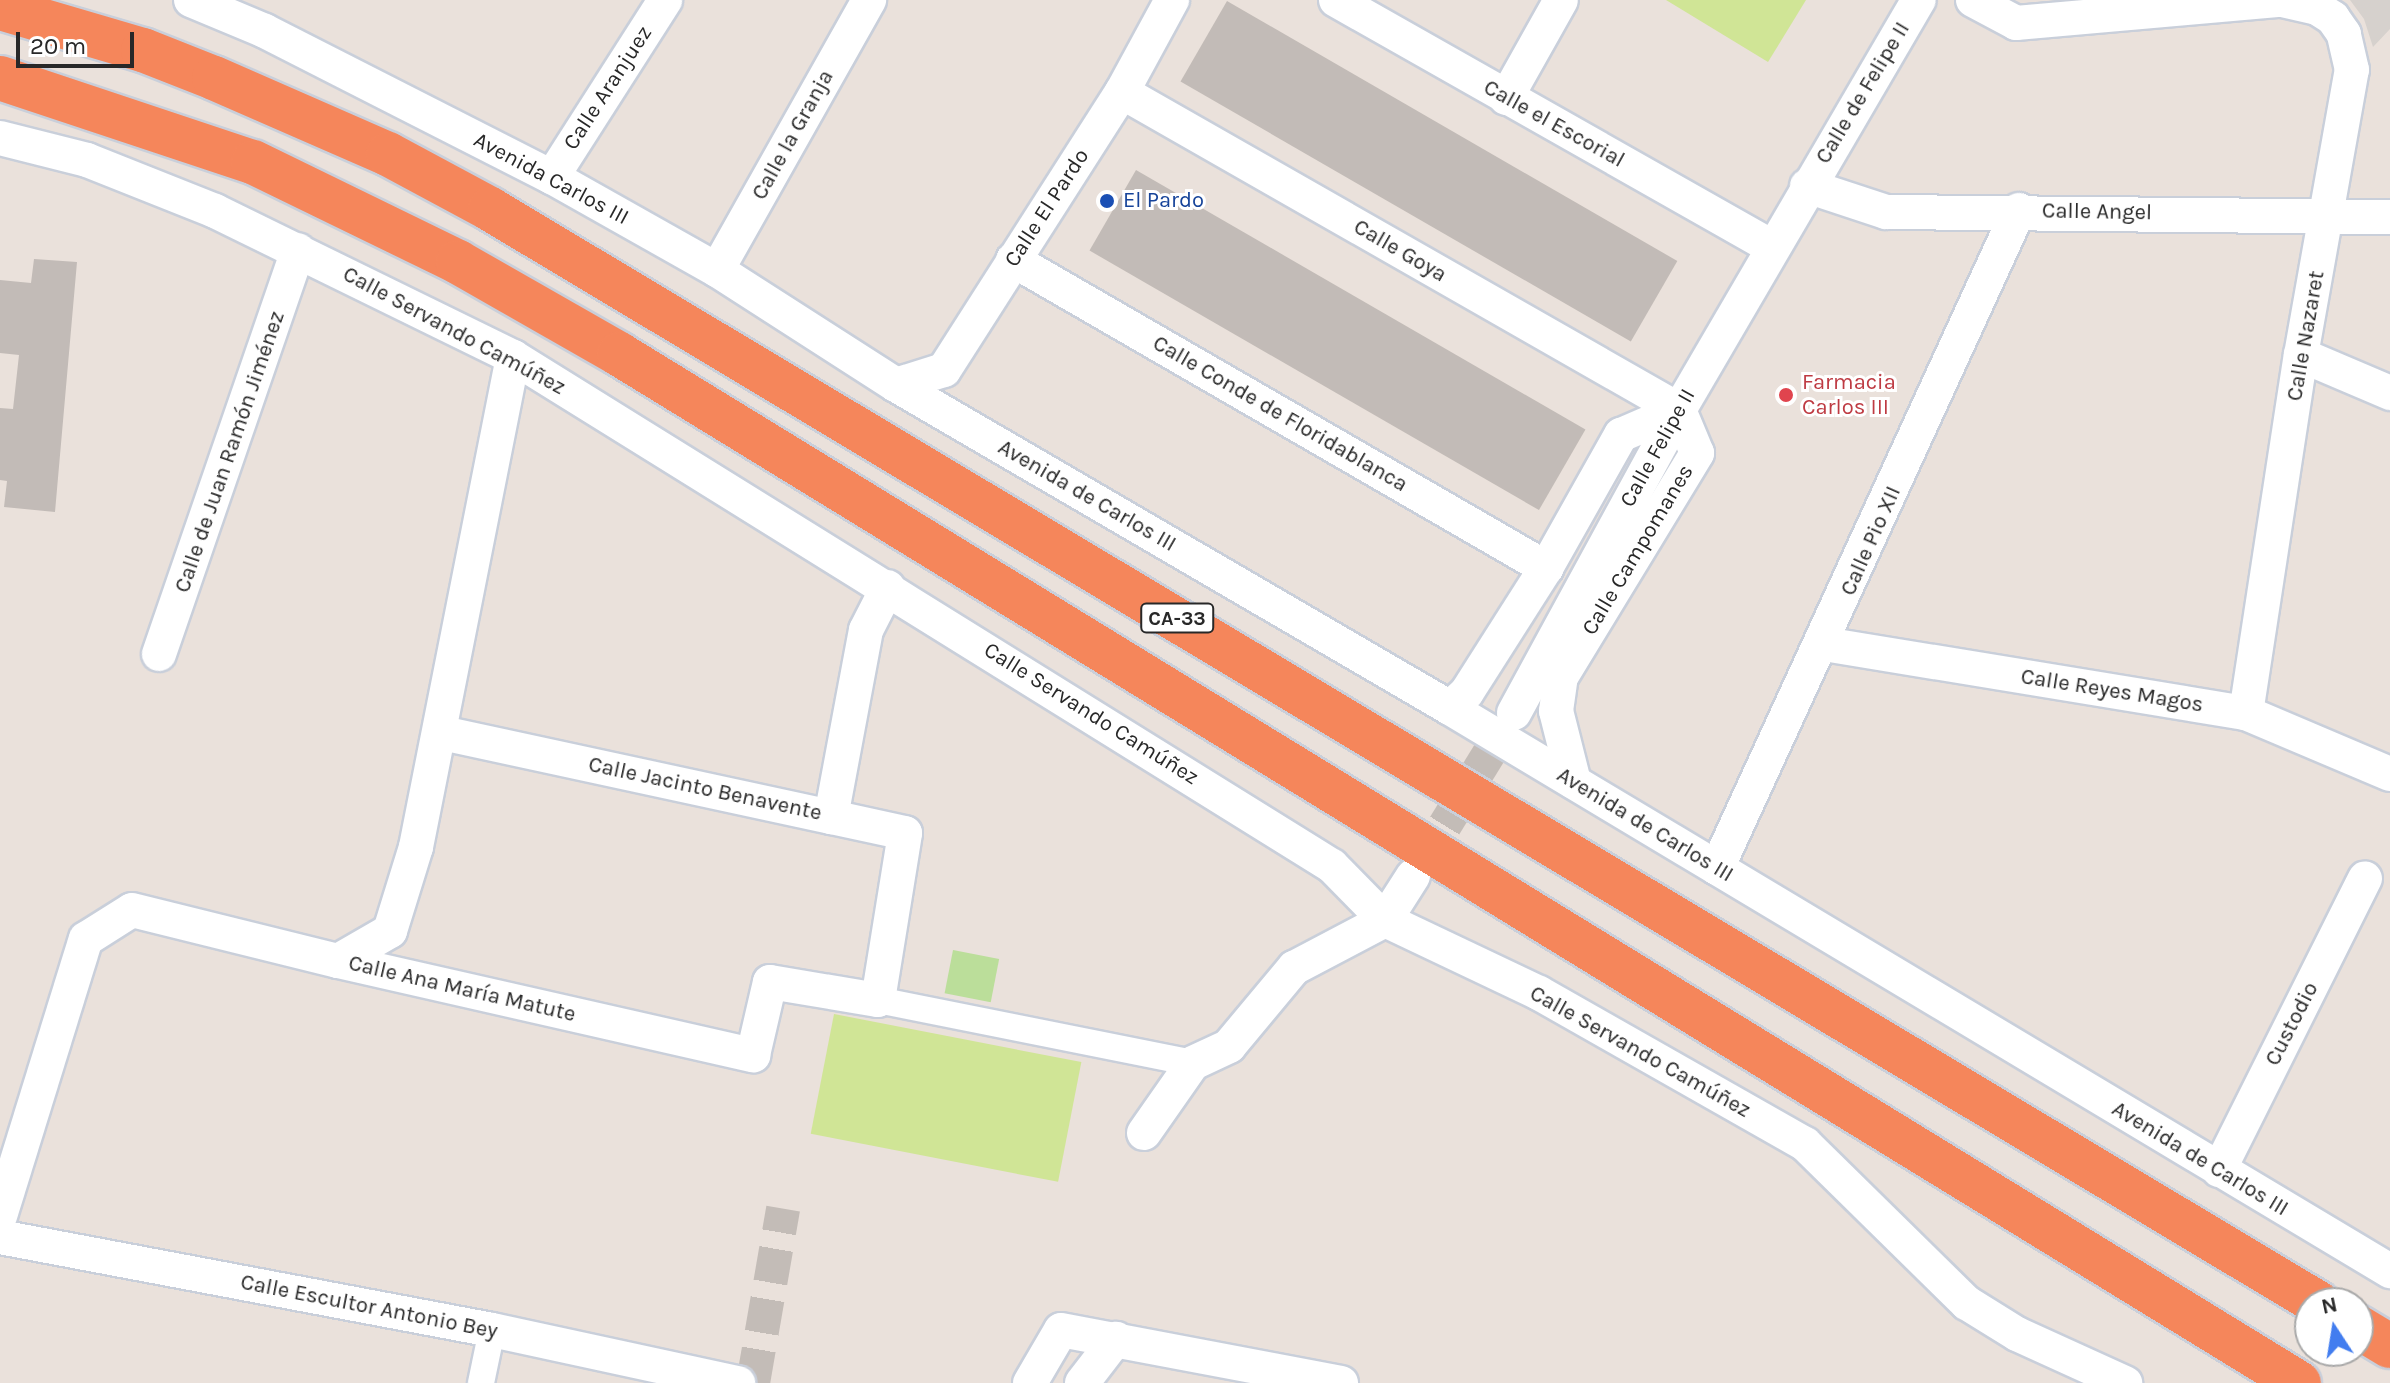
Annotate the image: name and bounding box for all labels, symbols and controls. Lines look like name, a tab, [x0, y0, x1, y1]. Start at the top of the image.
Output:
scale bar	[20, 16, 138, 66]
street label: Calle de Felipe II	[1810, 17, 1916, 169]
street label: Calle Aranjuez	[558, 21, 658, 155]
text: 20 m	[30, 32, 86, 60]
street label: Calle la Granja	[746, 65, 840, 205]
street label: Calle el Escorial	[1479, 74, 1629, 174]
street label: Avenida Carlos III	[469, 127, 633, 231]
street label: Calle El Pardo	[999, 144, 1095, 272]
place label: El Pardo	[1123, 188, 1204, 214]
marker: El Pardo	[1098, 192, 1116, 210]
street label: Calle Angel	[2042, 198, 2152, 226]
street label: Calle Goya	[1349, 214, 1451, 288]
street label: Calle Servando Camúñez	[338, 261, 570, 401]
street label: Calle Nazaret	[2282, 269, 2330, 403]
street label: Calle de Juan Ramón Jiménez	[169, 308, 291, 596]
street label: Calle Conde de Floridablanca	[1148, 330, 1412, 498]
place label: Farmacia Carlos III	[1802, 369, 1896, 420]
street label: Calle Felipe II	[1615, 384, 1701, 512]
marker: Farmacia Carlos III	[1777, 386, 1795, 404]
street label: Avenida de Carlos III	[993, 434, 1181, 558]
street label: Calle Campomanes	[1577, 460, 1699, 640]
street label: Calle Pio XII	[1835, 482, 1907, 600]
road number: CA-33	[1139, 602, 1215, 634]
street label: Calle Servando Camúñez	[979, 637, 1203, 791]
street label: Calle Reyes Magos	[2019, 664, 2205, 718]
street label: Calle Jacinto Benavente	[586, 751, 824, 827]
street label: Avenida de Carlos III	[1552, 762, 1738, 888]
street label: Calle Ana María Matute	[346, 950, 578, 1028]
street label: Custodio	[2260, 978, 2324, 1070]
street label: Calle Servando Camúñez	[1525, 980, 1755, 1124]
street label: Avenida de Carlos III	[2107, 1096, 2293, 1222]
street label: Calle Escultor Antonio Bey	[238, 1269, 500, 1345]
north arrow	[2294, 1287, 2374, 1367]
text: N	[2319, 1291, 2340, 1320]

